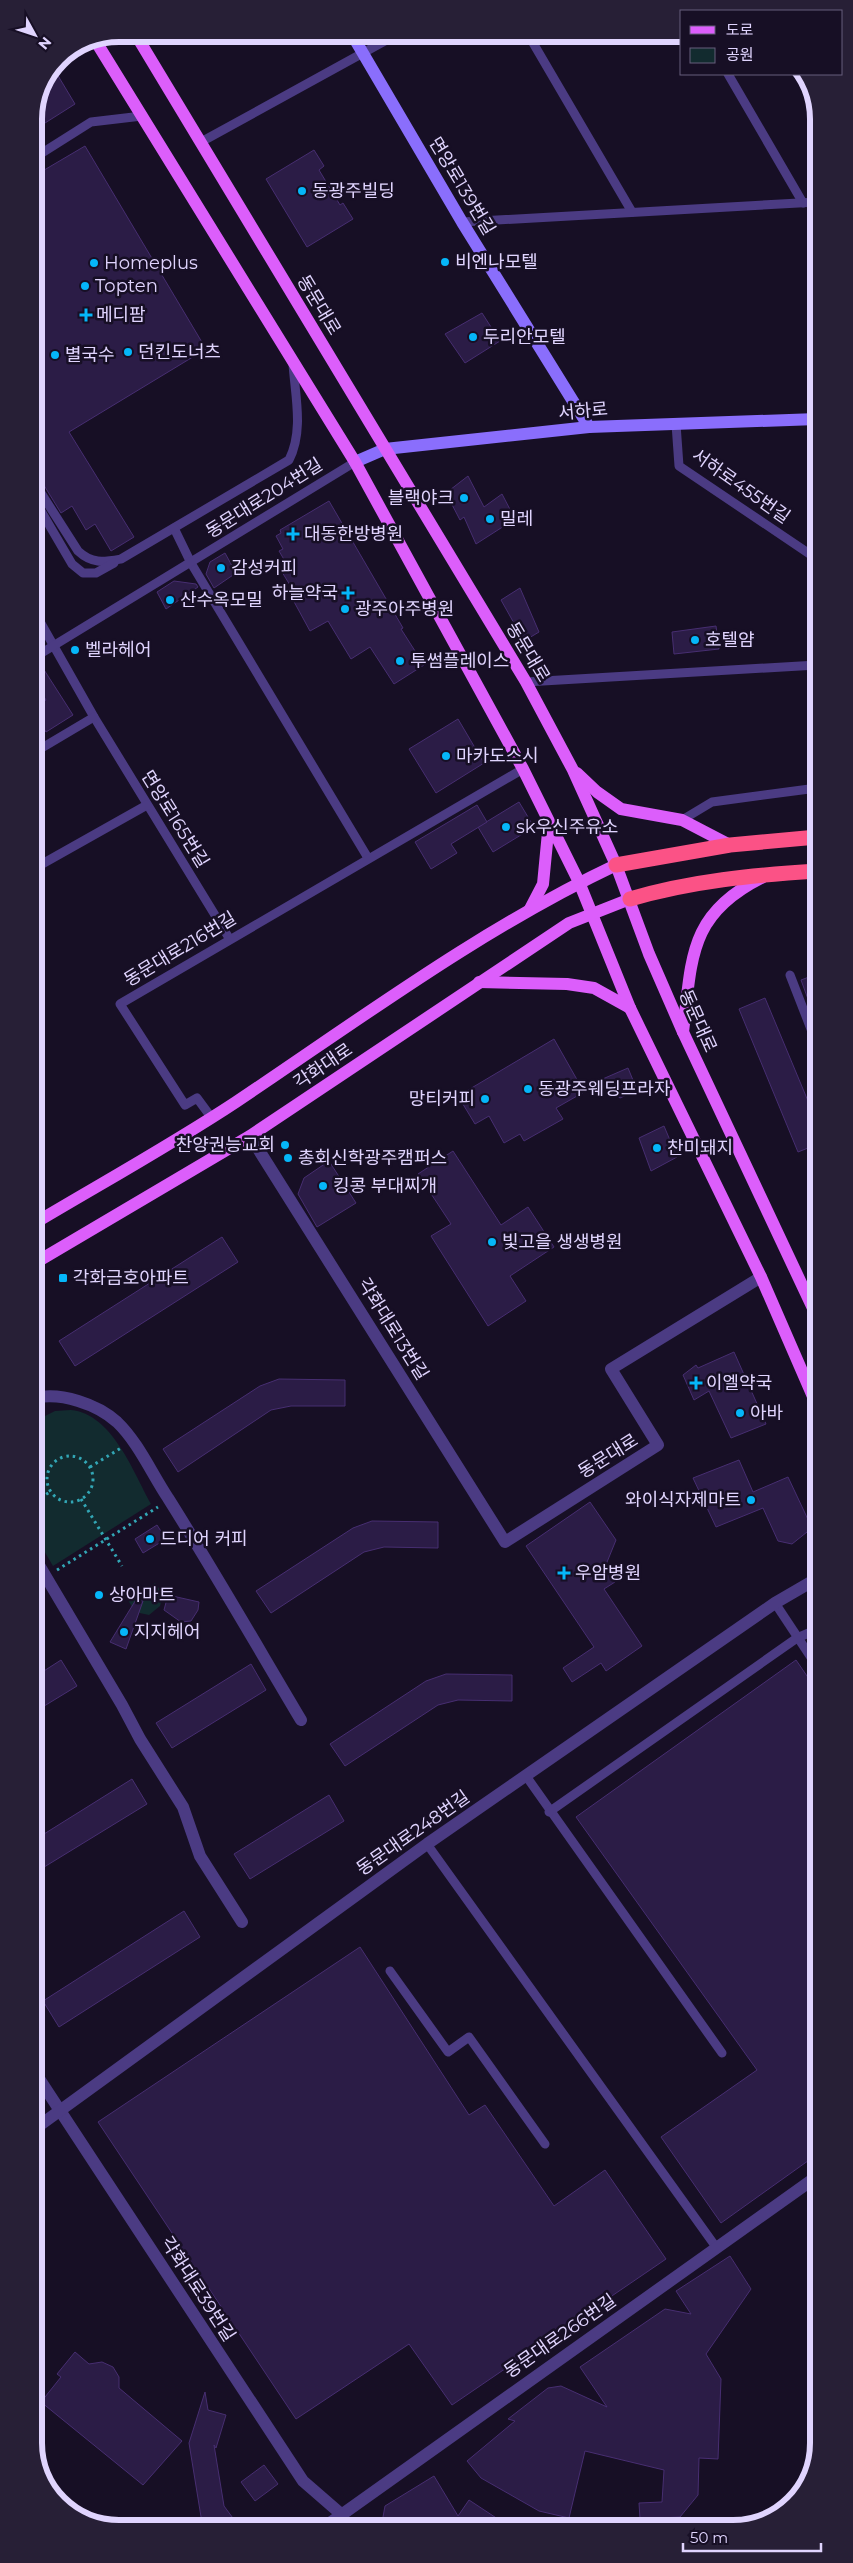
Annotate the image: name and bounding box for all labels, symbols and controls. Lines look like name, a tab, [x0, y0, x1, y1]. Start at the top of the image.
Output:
north arrow	[10, 10, 60, 60]
legend	[680, 10, 843, 75]
text: 도로	[726, 20, 754, 39]
text: N	[34, 33, 55, 53]
text: 공원	[726, 45, 754, 64]
street label: 면앙로139번길	[424, 133, 500, 239]
place label: 동광주빌딩	[312, 180, 395, 202]
marker: 동광주빌딩	[296, 185, 308, 197]
place label: 비엔나모텔	[455, 251, 538, 273]
place label: Homeplus	[104, 252, 198, 274]
marker: 비엔나모텔	[439, 256, 451, 268]
marker: Homeplus	[88, 257, 100, 269]
street label: 동문대로	[293, 271, 345, 339]
place label: Topten	[95, 275, 158, 297]
marker: Topten	[79, 280, 91, 292]
place label: 메디팜	[96, 304, 146, 326]
marker: 메디팜	[80, 309, 92, 321]
place label: 두리안모텔	[483, 326, 566, 348]
marker: 두리안모텔	[467, 331, 479, 343]
place label: 던킨도너츠	[138, 341, 221, 363]
place label: 별국수	[65, 344, 115, 366]
marker: 던킨도너츠	[122, 346, 134, 358]
marker: 별국수	[49, 349, 61, 361]
street label: 서하로	[557, 398, 609, 424]
street label: 서하로455번길	[688, 444, 794, 528]
street label: 동문대로204번길	[202, 453, 326, 543]
place label: 블랙야크	[388, 487, 454, 509]
marker: 블랙야크	[458, 492, 470, 504]
place label: 밀레	[500, 508, 533, 530]
marker: 밀레	[484, 513, 496, 525]
place label: 대동한방병원	[304, 523, 403, 545]
marker: 대동한방병원	[286, 527, 300, 541]
place label: 감성커피	[231, 557, 297, 579]
marker: 감성커피	[215, 562, 227, 574]
place label: 하늘약국	[272, 582, 338, 604]
marker: 하늘약국	[342, 587, 354, 599]
place label: 산수옥모밀	[180, 589, 263, 611]
marker: 산수옥모밀	[164, 594, 176, 606]
place label: 광주아주병원	[355, 598, 454, 620]
marker: 광주아주병원	[339, 603, 351, 615]
street label: 동문대로	[502, 618, 554, 686]
place label: 호텔얌	[705, 629, 755, 651]
marker: 호텔얌	[689, 634, 701, 646]
place label: 벨라헤어	[85, 639, 151, 661]
marker: 벨라헤어	[69, 644, 81, 656]
place label: 투썸플레이스	[410, 650, 509, 672]
marker: 투썸플레이스	[394, 655, 406, 667]
place label: 마카도스시	[456, 745, 539, 767]
marker: 마카도스시	[440, 750, 452, 762]
street label: 면앙로165번길	[136, 766, 214, 872]
place label: sk우신주유소	[516, 816, 618, 838]
marker: sk우신주유소	[500, 821, 512, 833]
street label: 동문대로216번길	[120, 907, 240, 991]
street label: 동문대로	[674, 986, 722, 1056]
street label: 각화대로	[289, 1038, 357, 1094]
place label: 동광주웨딩프라자	[538, 1078, 671, 1100]
marker: 동광주웨딩프라자	[522, 1083, 534, 1095]
place label: 망티커피	[409, 1088, 475, 1110]
marker: 망티커피	[479, 1093, 491, 1105]
place label: 찬양권능교회	[176, 1134, 275, 1156]
place label: 찬미돼지	[667, 1137, 733, 1159]
marker: 찬양권능교회	[279, 1139, 291, 1151]
marker: 찬미돼지	[651, 1142, 663, 1154]
place label: 총회신학광주캠퍼스	[298, 1147, 447, 1169]
marker: 총회신학광주캠퍼스	[282, 1152, 294, 1164]
place label: 킹콩 부대찌개	[333, 1175, 437, 1197]
marker: 킹콩 부대찌개	[317, 1180, 329, 1192]
place label: 빛고을 생생병원	[502, 1231, 623, 1253]
marker: 빛고을 생생병원	[486, 1236, 498, 1248]
place label: 각화금호아파트	[73, 1267, 189, 1289]
marker: 각화금호아파트	[57, 1272, 69, 1284]
street label: 각화대로13번길	[353, 1274, 433, 1384]
place label: 이엘약국	[706, 1372, 772, 1394]
marker: 이엘약국	[690, 1377, 702, 1389]
place label: 아바	[750, 1402, 784, 1424]
marker: 아바	[734, 1407, 746, 1419]
street label: 동문대로	[574, 1429, 642, 1483]
place label: 와이식자제마트	[625, 1489, 741, 1511]
marker: 와이식자제마트	[745, 1494, 757, 1506]
place label: 드디어 커피	[160, 1528, 248, 1550]
marker: 드디어 커피	[144, 1533, 156, 1545]
place label: 우암병원	[575, 1562, 641, 1584]
marker: 우암병원	[557, 1566, 571, 1580]
place label: 상아마트	[109, 1584, 175, 1606]
marker: 상아마트	[93, 1589, 105, 1601]
place label: 지지헤어	[134, 1621, 200, 1643]
marker: 지지헤어	[118, 1626, 130, 1638]
street label: 동문대로248번길	[352, 1786, 474, 1880]
street label: 각화대로39번길	[156, 2232, 240, 2346]
street label: 동문대로266번길	[500, 2289, 620, 2383]
scale bar	[683, 2520, 820, 2552]
text: 50 m	[690, 2528, 728, 2547]

